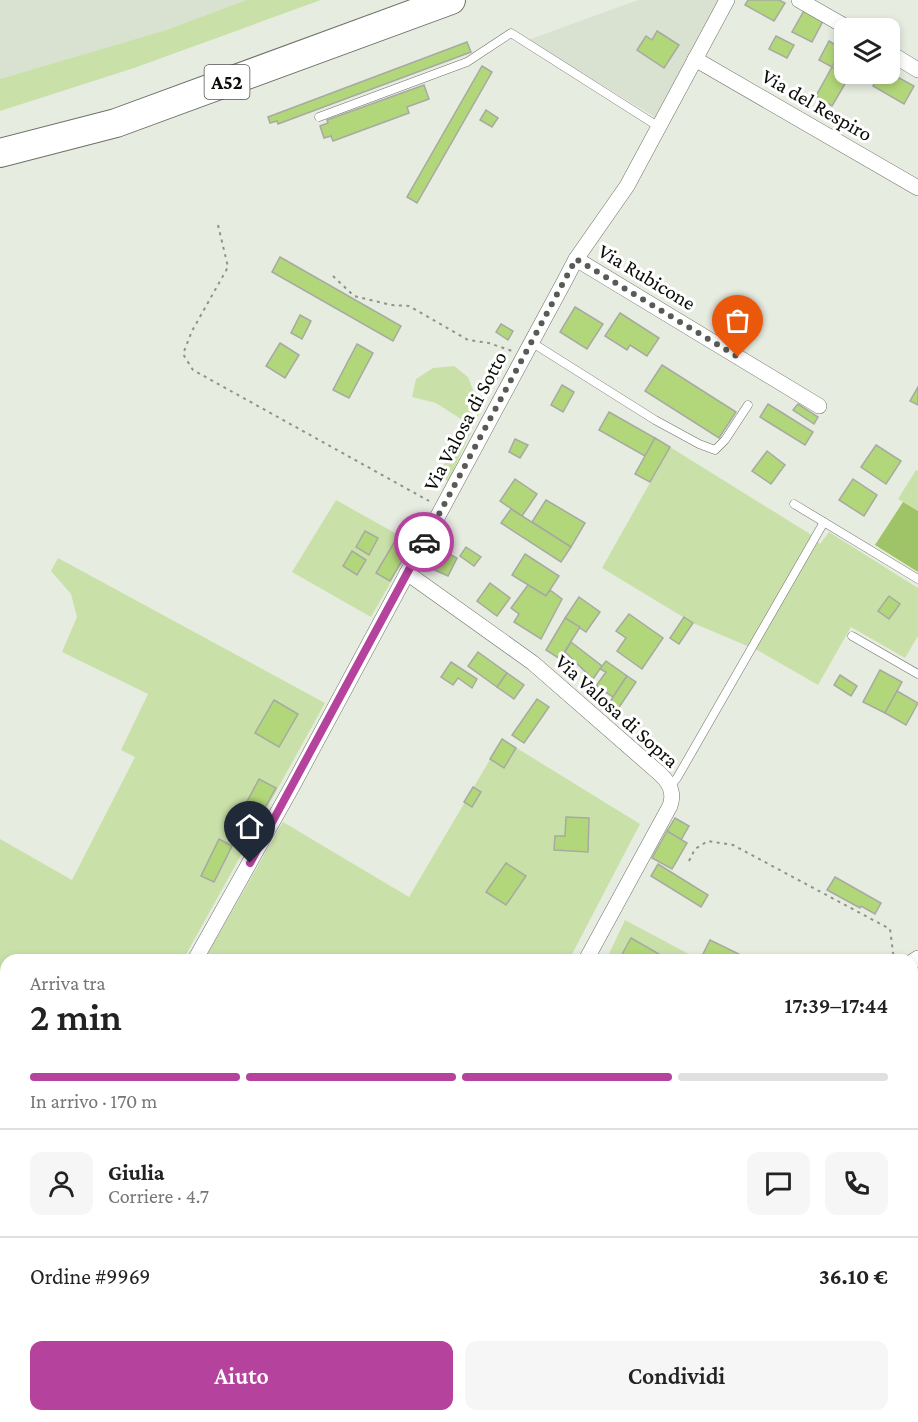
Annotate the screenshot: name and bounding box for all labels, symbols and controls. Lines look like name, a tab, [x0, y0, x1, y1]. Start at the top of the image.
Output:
map controls	[834, 18, 900, 84]
button: layers	[834, 18, 900, 84]
street label: Via del Respiro	[758, 64, 876, 146]
road number: A52	[204, 65, 250, 99]
street label: Via Rubicone	[594, 239, 700, 315]
pin	[712, 295, 763, 357]
icon: bag	[721, 304, 754, 337]
street label: Via Valosa di Sotto	[418, 347, 512, 495]
courier	[394, 512, 454, 572]
icon: car	[408, 526, 441, 559]
street label: Via Valosa di Sopra	[550, 649, 684, 773]
pin	[224, 801, 275, 863]
icon: home	[233, 810, 266, 843]
text: Arriva tra	[30, 972, 106, 994]
text: 17:39–17:44	[784, 993, 888, 1018]
text: 2 min	[30, 995, 122, 1038]
text: In arrivo · 170 m	[30, 1090, 157, 1112]
button: person	[30, 1152, 93, 1215]
button: chat	[747, 1152, 810, 1215]
button: phone	[825, 1152, 888, 1215]
text: Giulia	[108, 1160, 165, 1185]
text: Corriere · 4.7	[108, 1185, 209, 1207]
text: Ordine #9969	[30, 1264, 151, 1289]
text: 36.10 €	[819, 1264, 888, 1289]
button: Aiuto	[30, 1341, 453, 1410]
button: Condividi	[465, 1341, 888, 1410]

